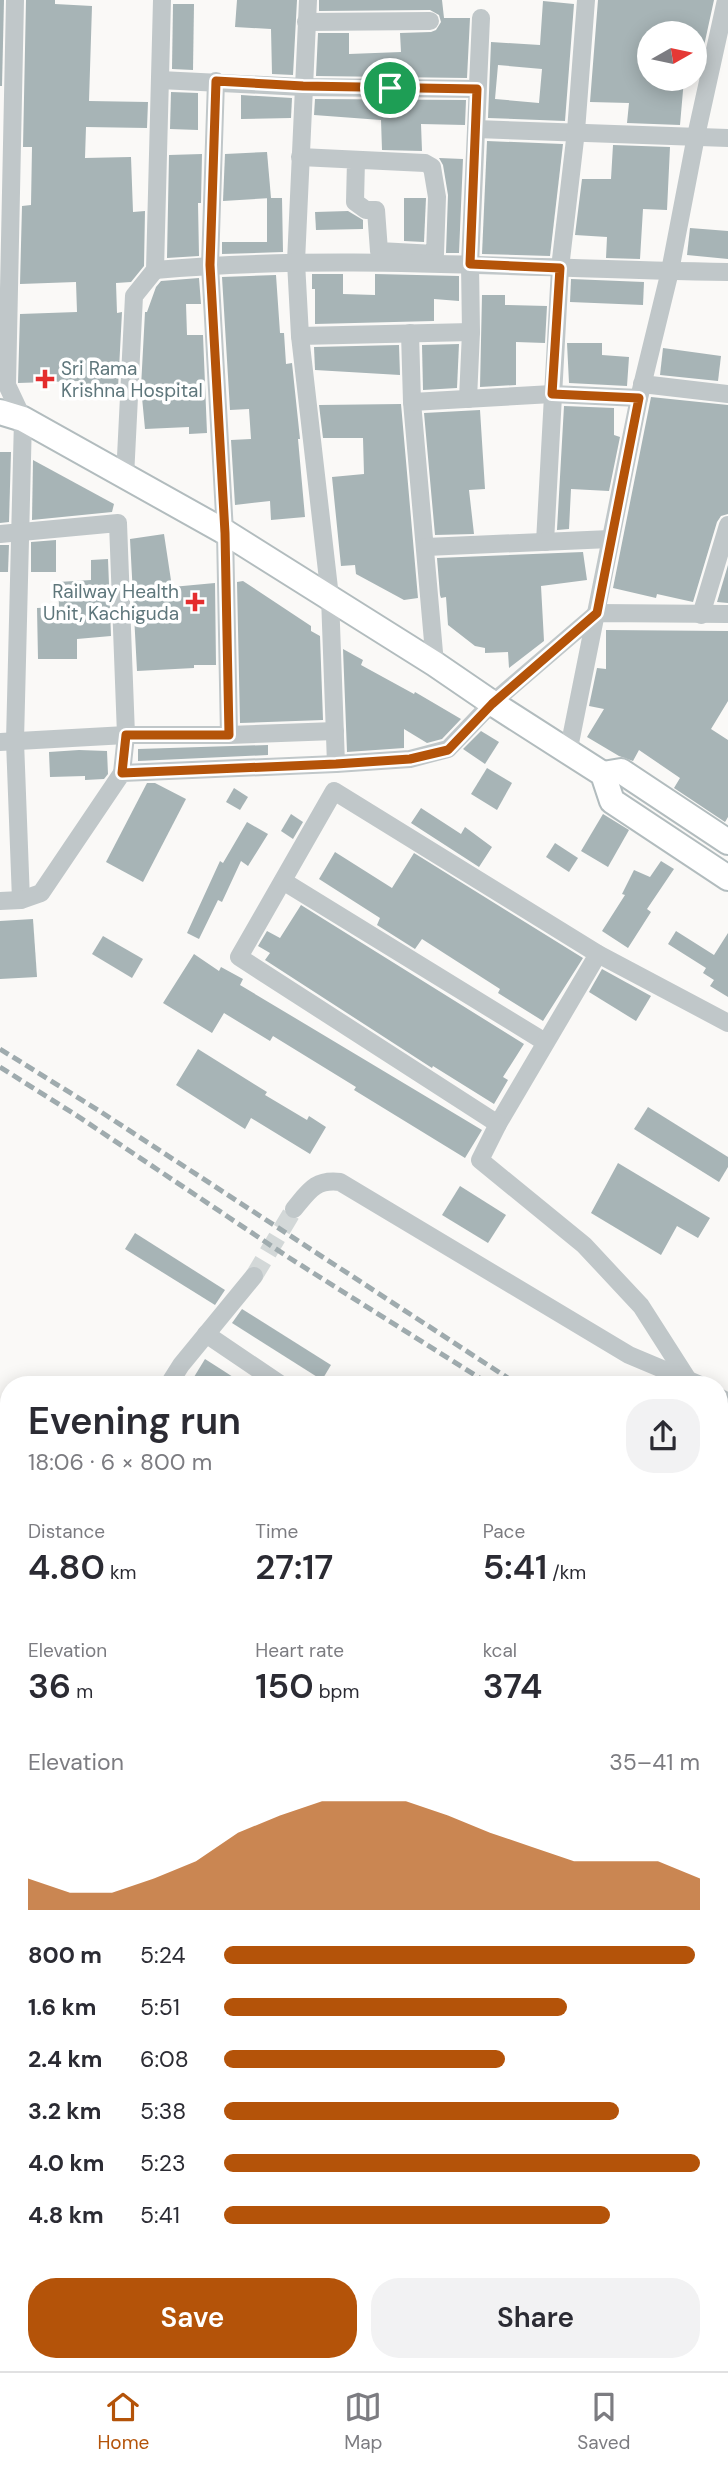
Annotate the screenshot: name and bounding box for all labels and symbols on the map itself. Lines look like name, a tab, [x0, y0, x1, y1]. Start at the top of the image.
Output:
north arrow	[637, 21, 707, 91]
pin	[360, 58, 420, 118]
place label: Sri Rama Krishna Hospital	[61, 356, 203, 403]
marker: Sri Rama Krishna Hospital	[35, 369, 55, 389]
place label: Railway Health Unit, Kachiguda	[43, 579, 179, 626]
marker: Railway Health Unit, Kachiguda	[185, 592, 205, 612]

